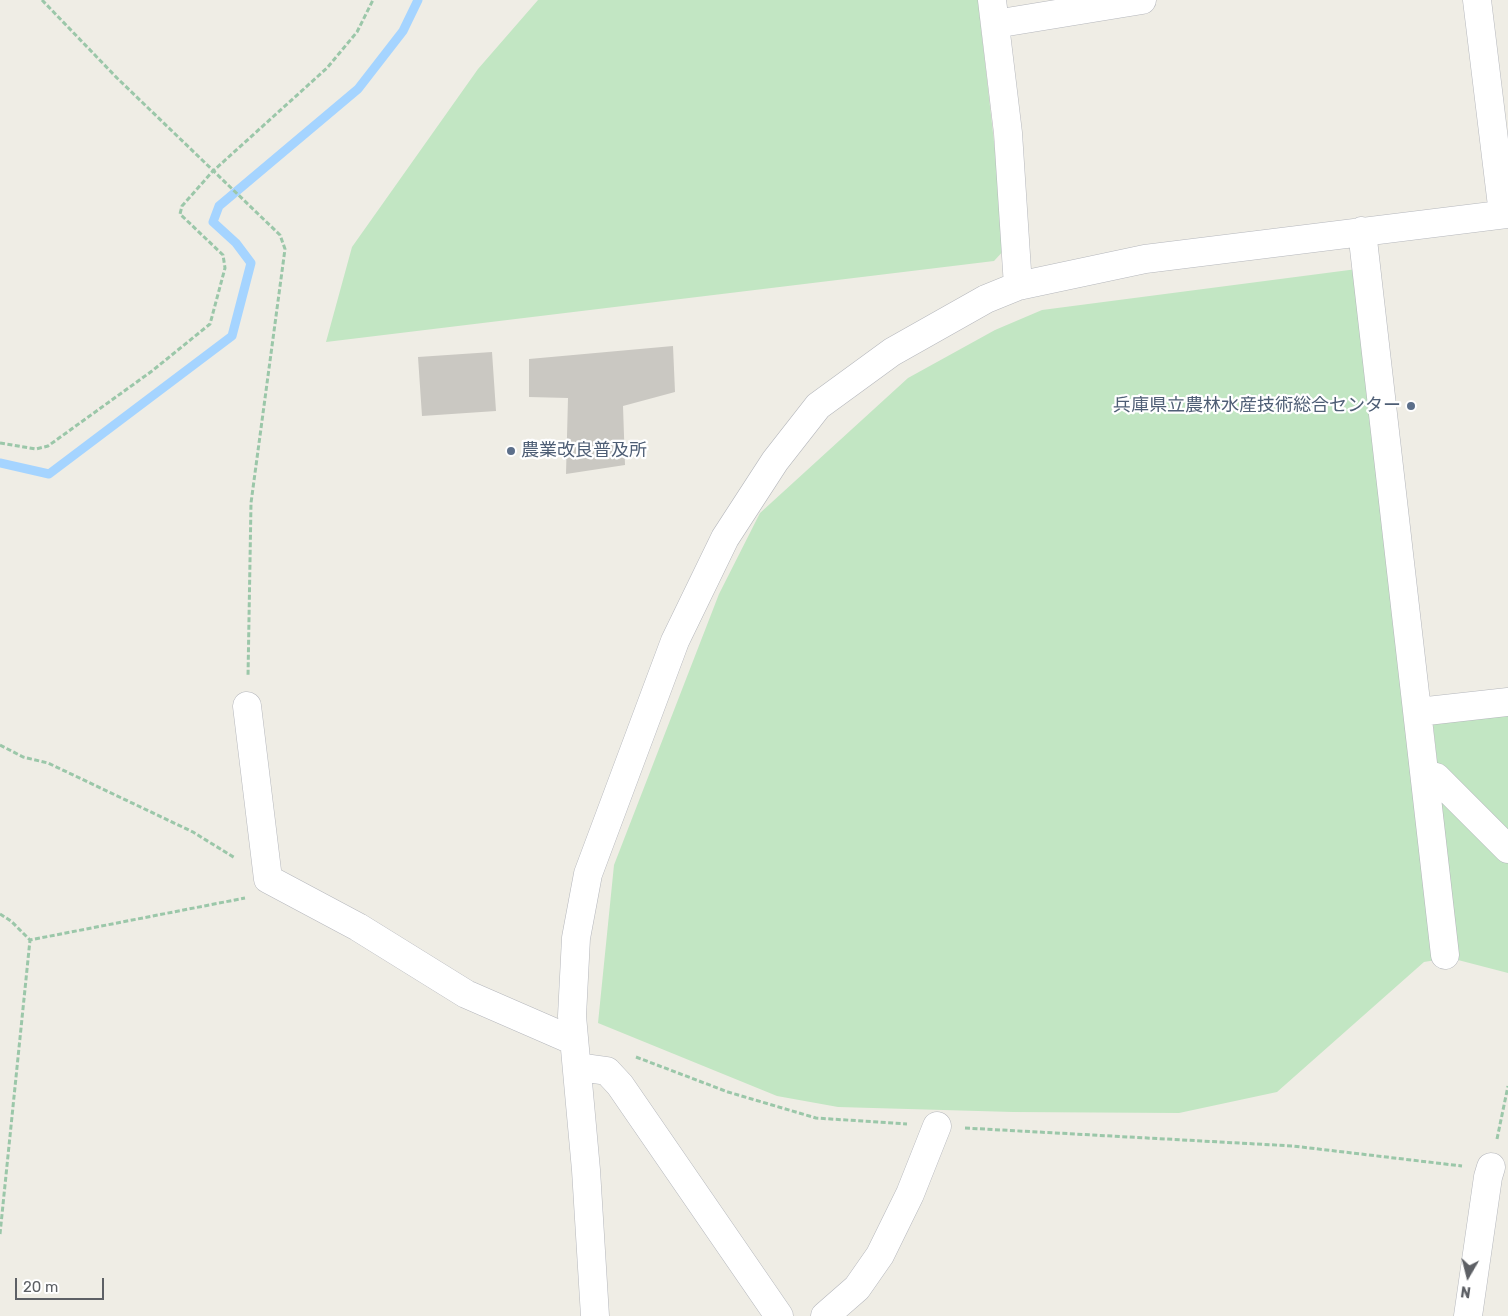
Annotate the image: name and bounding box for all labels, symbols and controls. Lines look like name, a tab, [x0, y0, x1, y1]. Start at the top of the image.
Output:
place label: 兵庫県立農林水産技術総合センター	[1113, 395, 1401, 417]
marker: 兵庫県立農林水産技術総合センター	[1405, 400, 1417, 412]
place label: 農業改良普及所	[521, 440, 647, 462]
marker: 農業改良普及所	[505, 445, 517, 457]
north arrow	[1443, 1251, 1493, 1301]
scale bar	[18, 1268, 106, 1300]
text: 20 m	[23, 1278, 58, 1296]
text: N	[1460, 1282, 1472, 1300]

